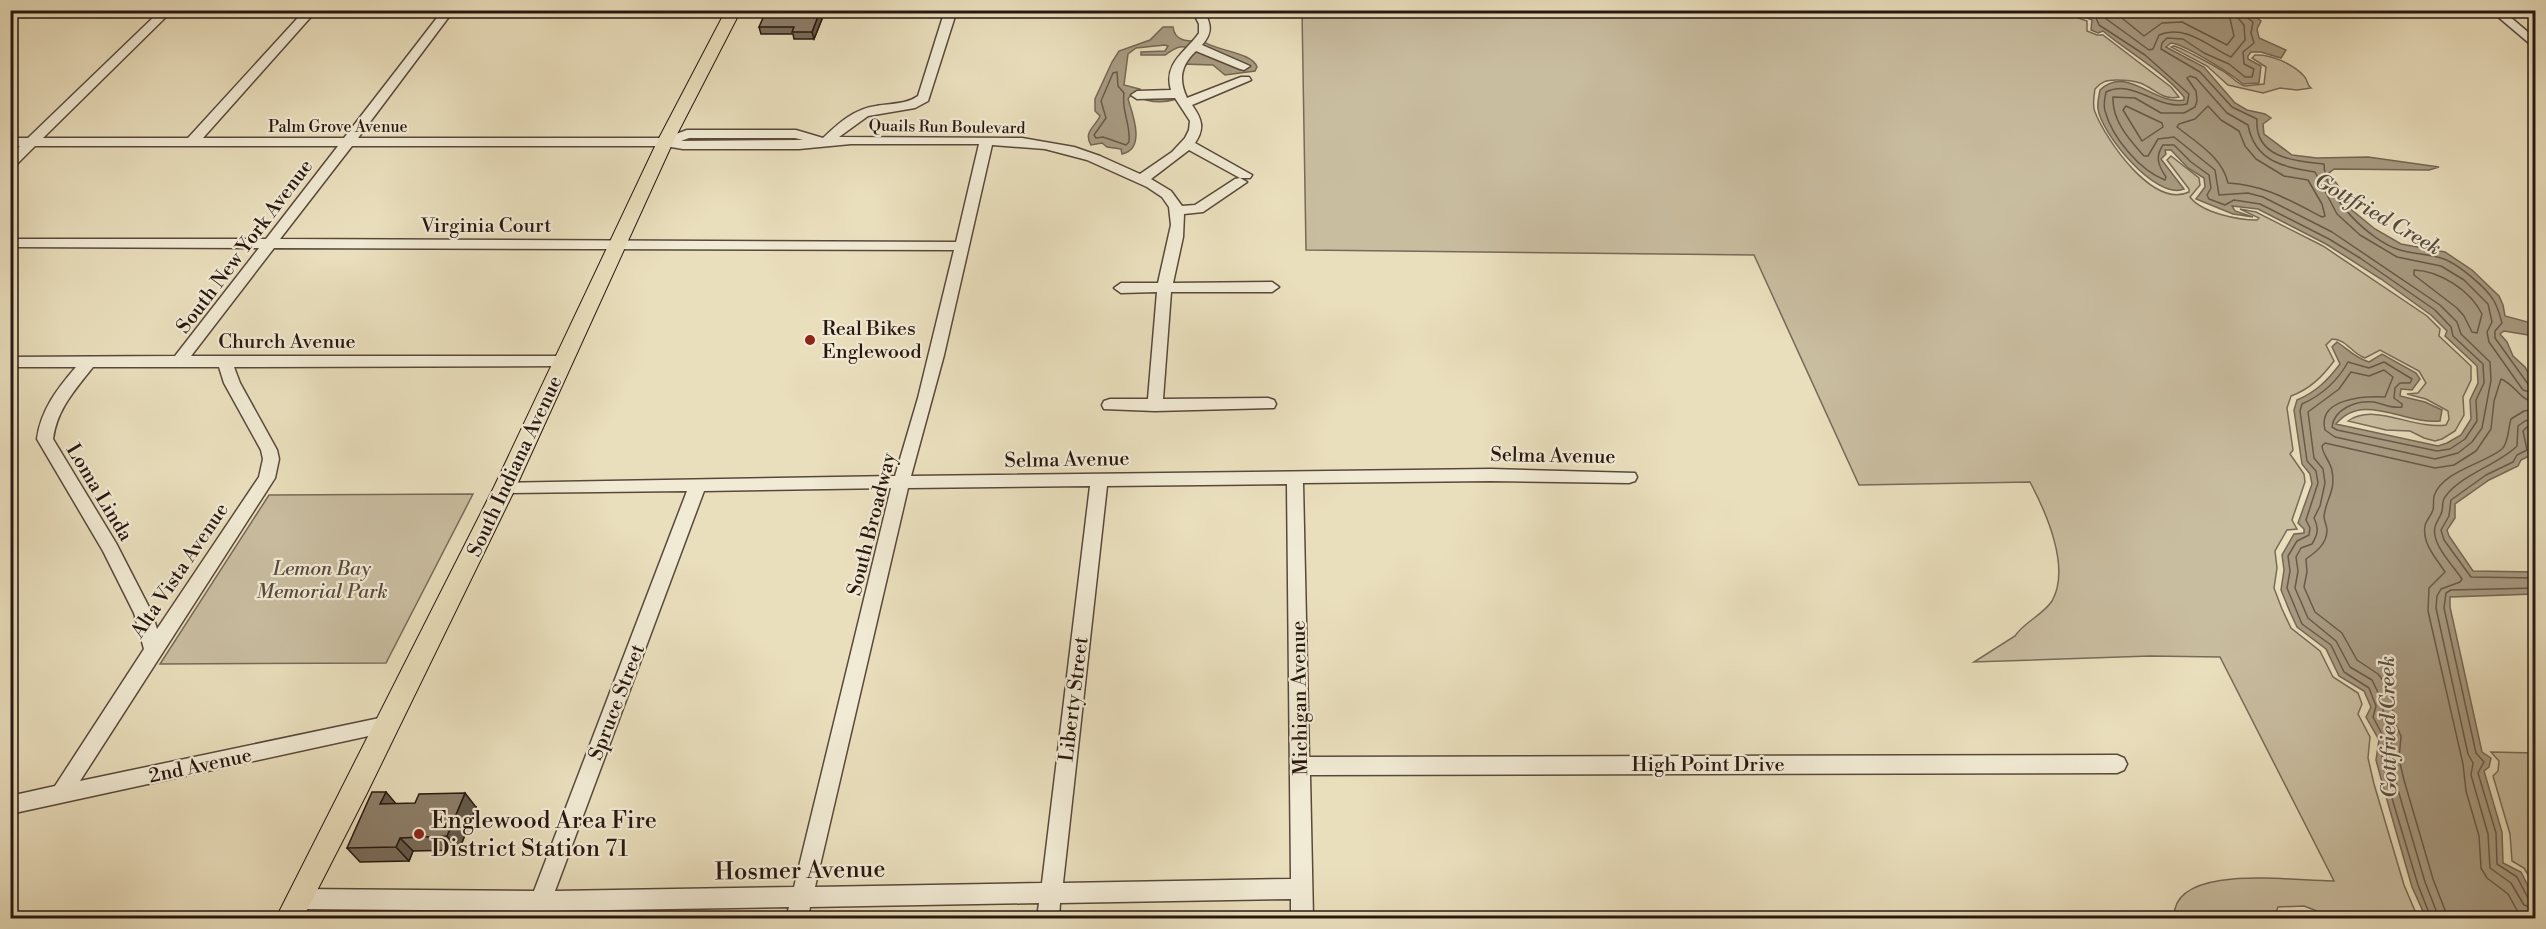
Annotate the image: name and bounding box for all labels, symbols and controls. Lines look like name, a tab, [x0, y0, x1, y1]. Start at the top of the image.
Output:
street label: Quails Run Boulevard	[868, 116, 1026, 138]
street label: Palm Grove Avenue	[268, 117, 408, 137]
street label: South New York Avenue	[171, 155, 319, 339]
water label: Gottfried Creek	[2309, 168, 2446, 262]
street label: Virginia Court	[420, 214, 551, 239]
place label: Real Bikes Englewood	[822, 317, 922, 365]
street label: Church Avenue	[218, 330, 356, 355]
marker: Real Bikes Englewood	[803, 333, 817, 347]
street label: South Indiana Avenue	[462, 372, 568, 561]
street label: Loma Linda	[60, 439, 138, 547]
street label: Selma Avenue	[1490, 443, 1616, 470]
street label: Selma Avenue	[1004, 447, 1130, 474]
street label: South Broadway	[843, 450, 902, 598]
street label: Alta Vista Avenue	[125, 499, 235, 644]
park label: Lemon Bay Memorial Park	[256, 557, 388, 605]
street label: Michigan Avenue	[1287, 620, 1314, 776]
street label: Liberty Street	[1054, 635, 1095, 763]
street label: Spruce Street	[584, 641, 651, 764]
water label: Gottfried Creek	[2375, 656, 2403, 798]
street label: 2nd Avenue	[146, 743, 254, 790]
street label: High Point Drive	[1631, 753, 1785, 778]
place label: Englewood Area Fire District Station 71	[431, 806, 657, 864]
marker: Englewood Area Fire District Station 71	[412, 827, 426, 841]
street label: Hosmer Avenue	[714, 855, 886, 887]

